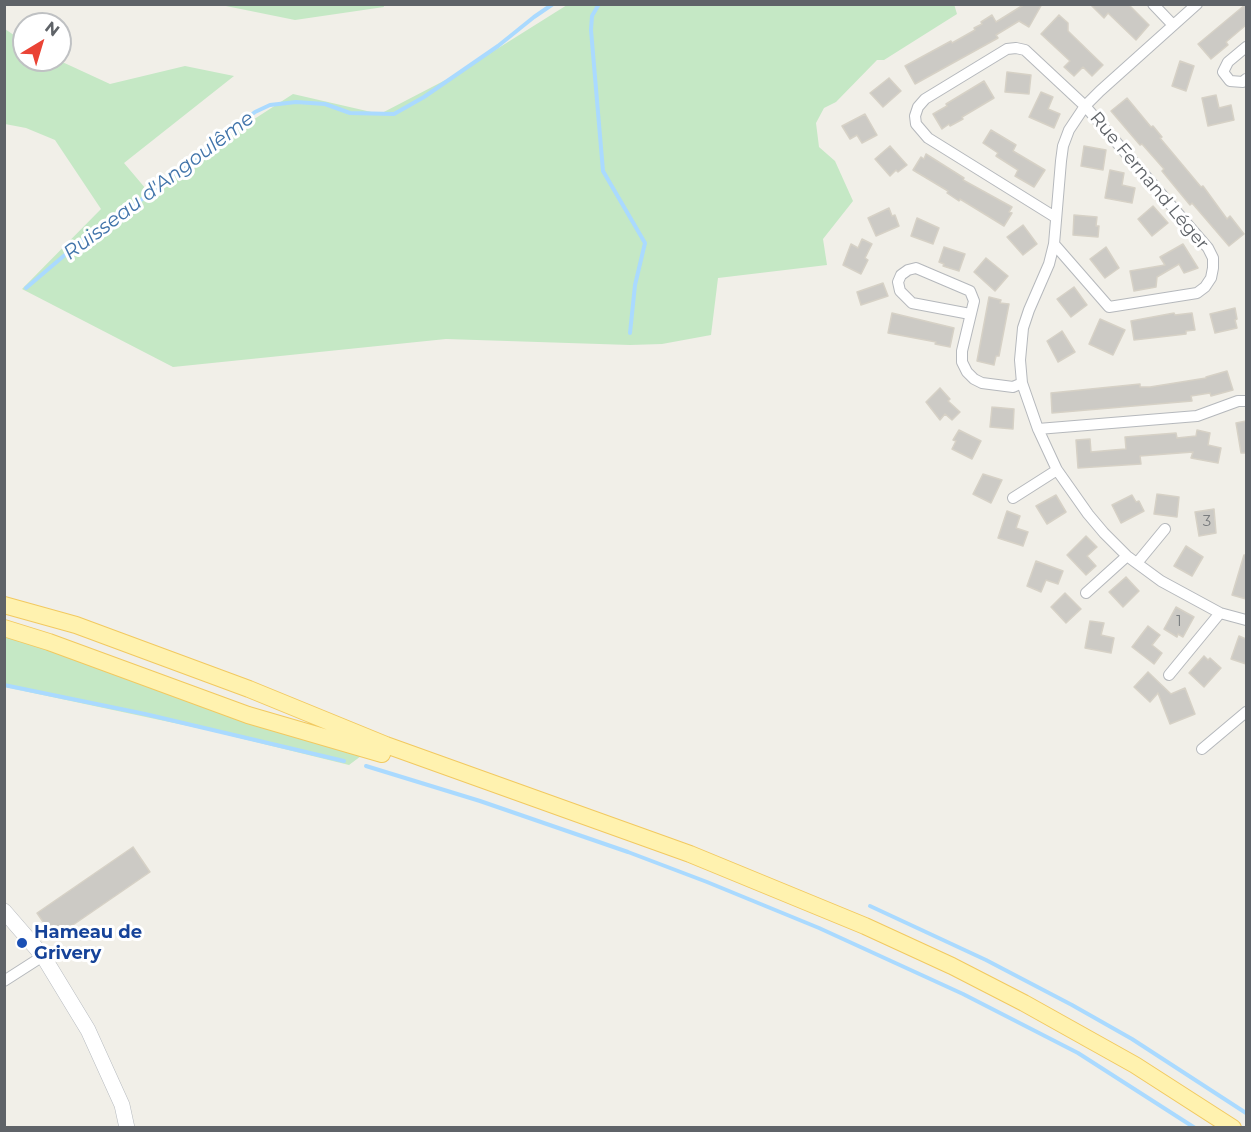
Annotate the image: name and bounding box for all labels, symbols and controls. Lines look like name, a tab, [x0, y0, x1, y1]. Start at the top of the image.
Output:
north arrow	[12, 12, 72, 72]
text: N	[41, 18, 63, 40]
water label: Ruisseau d'Angoulême	[59, 107, 259, 265]
street label: Rue Fernand Léger	[1085, 108, 1213, 254]
house number: 3	[1203, 513, 1211, 531]
house number: 1	[1176, 613, 1182, 631]
place label: Hameau de Grivery	[34, 922, 142, 964]
marker: Hameau de Grivery	[15, 936, 29, 950]

